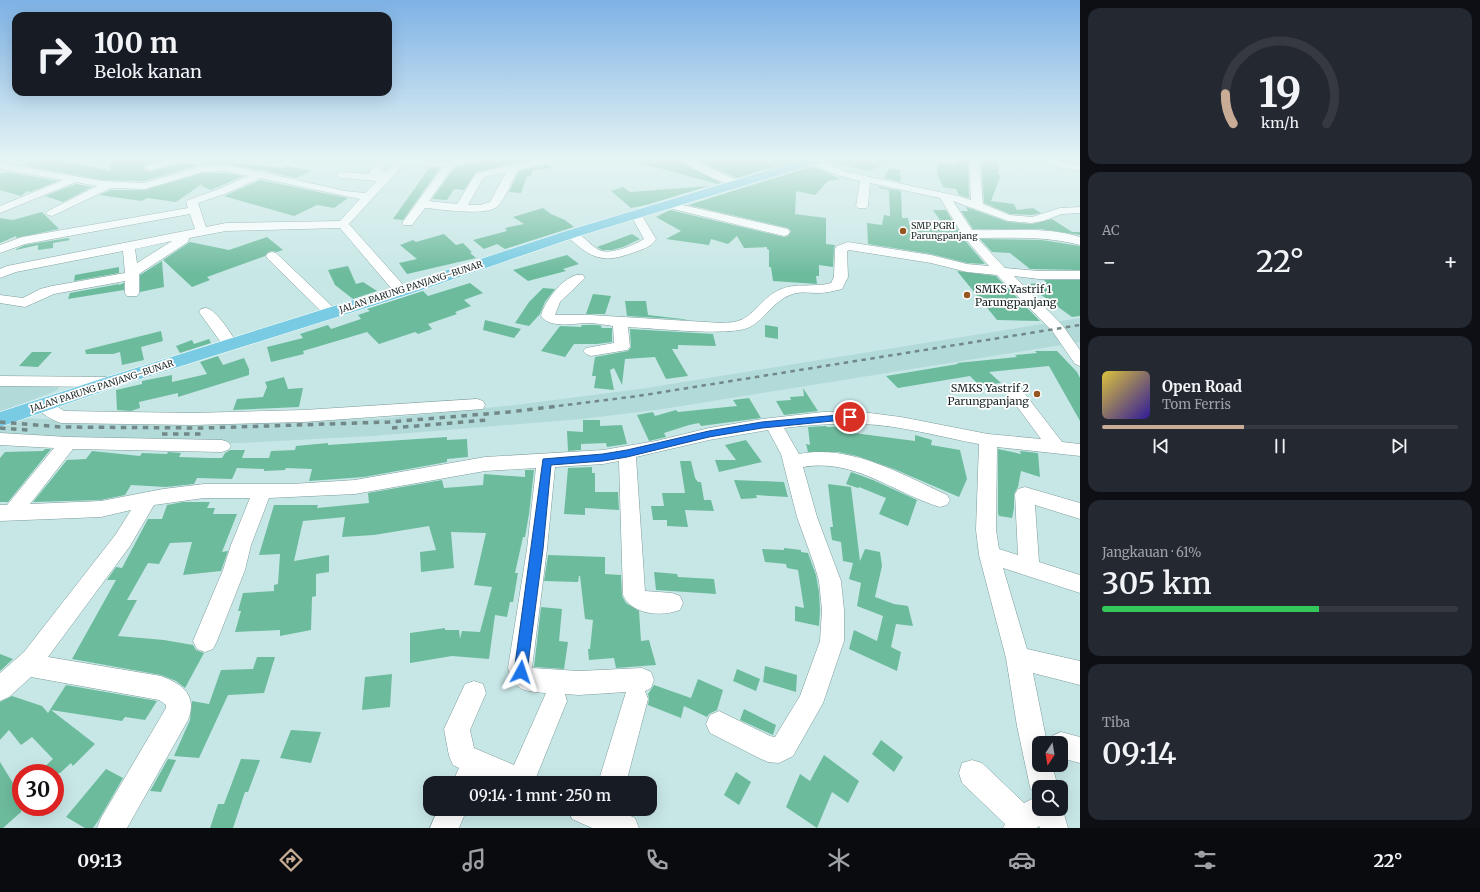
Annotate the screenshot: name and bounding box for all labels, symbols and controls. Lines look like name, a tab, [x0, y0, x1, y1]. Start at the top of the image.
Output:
text: 100 m	[94, 25, 178, 61]
icon: right	[28, 28, 80, 80]
text: Belok kanan	[94, 60, 202, 83]
text: 19	[1259, 66, 1301, 118]
text: km/h	[1261, 114, 1299, 132]
place label: SMP PGRI Parungpanjang	[911, 220, 978, 241]
text: AC	[1102, 222, 1119, 239]
marker: SMP PGRI Parungpanjang	[898, 226, 908, 236]
text: 22°	[1256, 242, 1304, 280]
text: −	[1102, 248, 1117, 276]
text: +	[1443, 248, 1458, 276]
street label: JALAN PARUNG PANJANG–BUNAR	[337, 258, 485, 315]
place label: SMKS Yastrif 1 Parungpanjang	[975, 282, 1057, 309]
marker: SMKS Yastrif 1 Parungpanjang	[962, 290, 972, 300]
street label: JALAN PARUNG PANJANG–BUNAR	[28, 357, 176, 414]
text: Open Road	[1162, 377, 1242, 396]
place label: SMKS Yastrif 2 Parungpanjang	[948, 381, 1029, 408]
marker: SMKS Yastrif 2 Parungpanjang	[1032, 389, 1042, 399]
text: Tom Ferris	[1162, 396, 1231, 413]
pin	[833, 400, 867, 434]
icon: arrive	[839, 406, 861, 428]
icon: previous	[1150, 435, 1172, 457]
icon: pause	[1269, 435, 1291, 457]
icon: next	[1388, 435, 1410, 457]
text: Jangkauan · 61%	[1102, 544, 1201, 561]
text: 305 km	[1102, 564, 1212, 602]
position arrow	[500, 651, 542, 693]
text: Tiba	[1102, 714, 1130, 731]
text: 09:14	[1102, 734, 1176, 772]
north arrow	[1032, 736, 1068, 772]
map controls	[1032, 736, 1068, 816]
speed limit sign: 30	[12, 764, 64, 816]
button: search	[1032, 780, 1068, 816]
text: 09:14 · 1 mnt · 250 m	[469, 786, 611, 805]
icon: directions	[277, 846, 305, 874]
icon: music	[460, 846, 488, 874]
icon: phone	[643, 846, 671, 874]
icon: climate	[825, 846, 853, 874]
icon: car	[1008, 846, 1036, 874]
icon: filters	[1191, 846, 1219, 874]
text: 09:13	[77, 849, 122, 872]
text: 22°	[1373, 849, 1403, 872]

